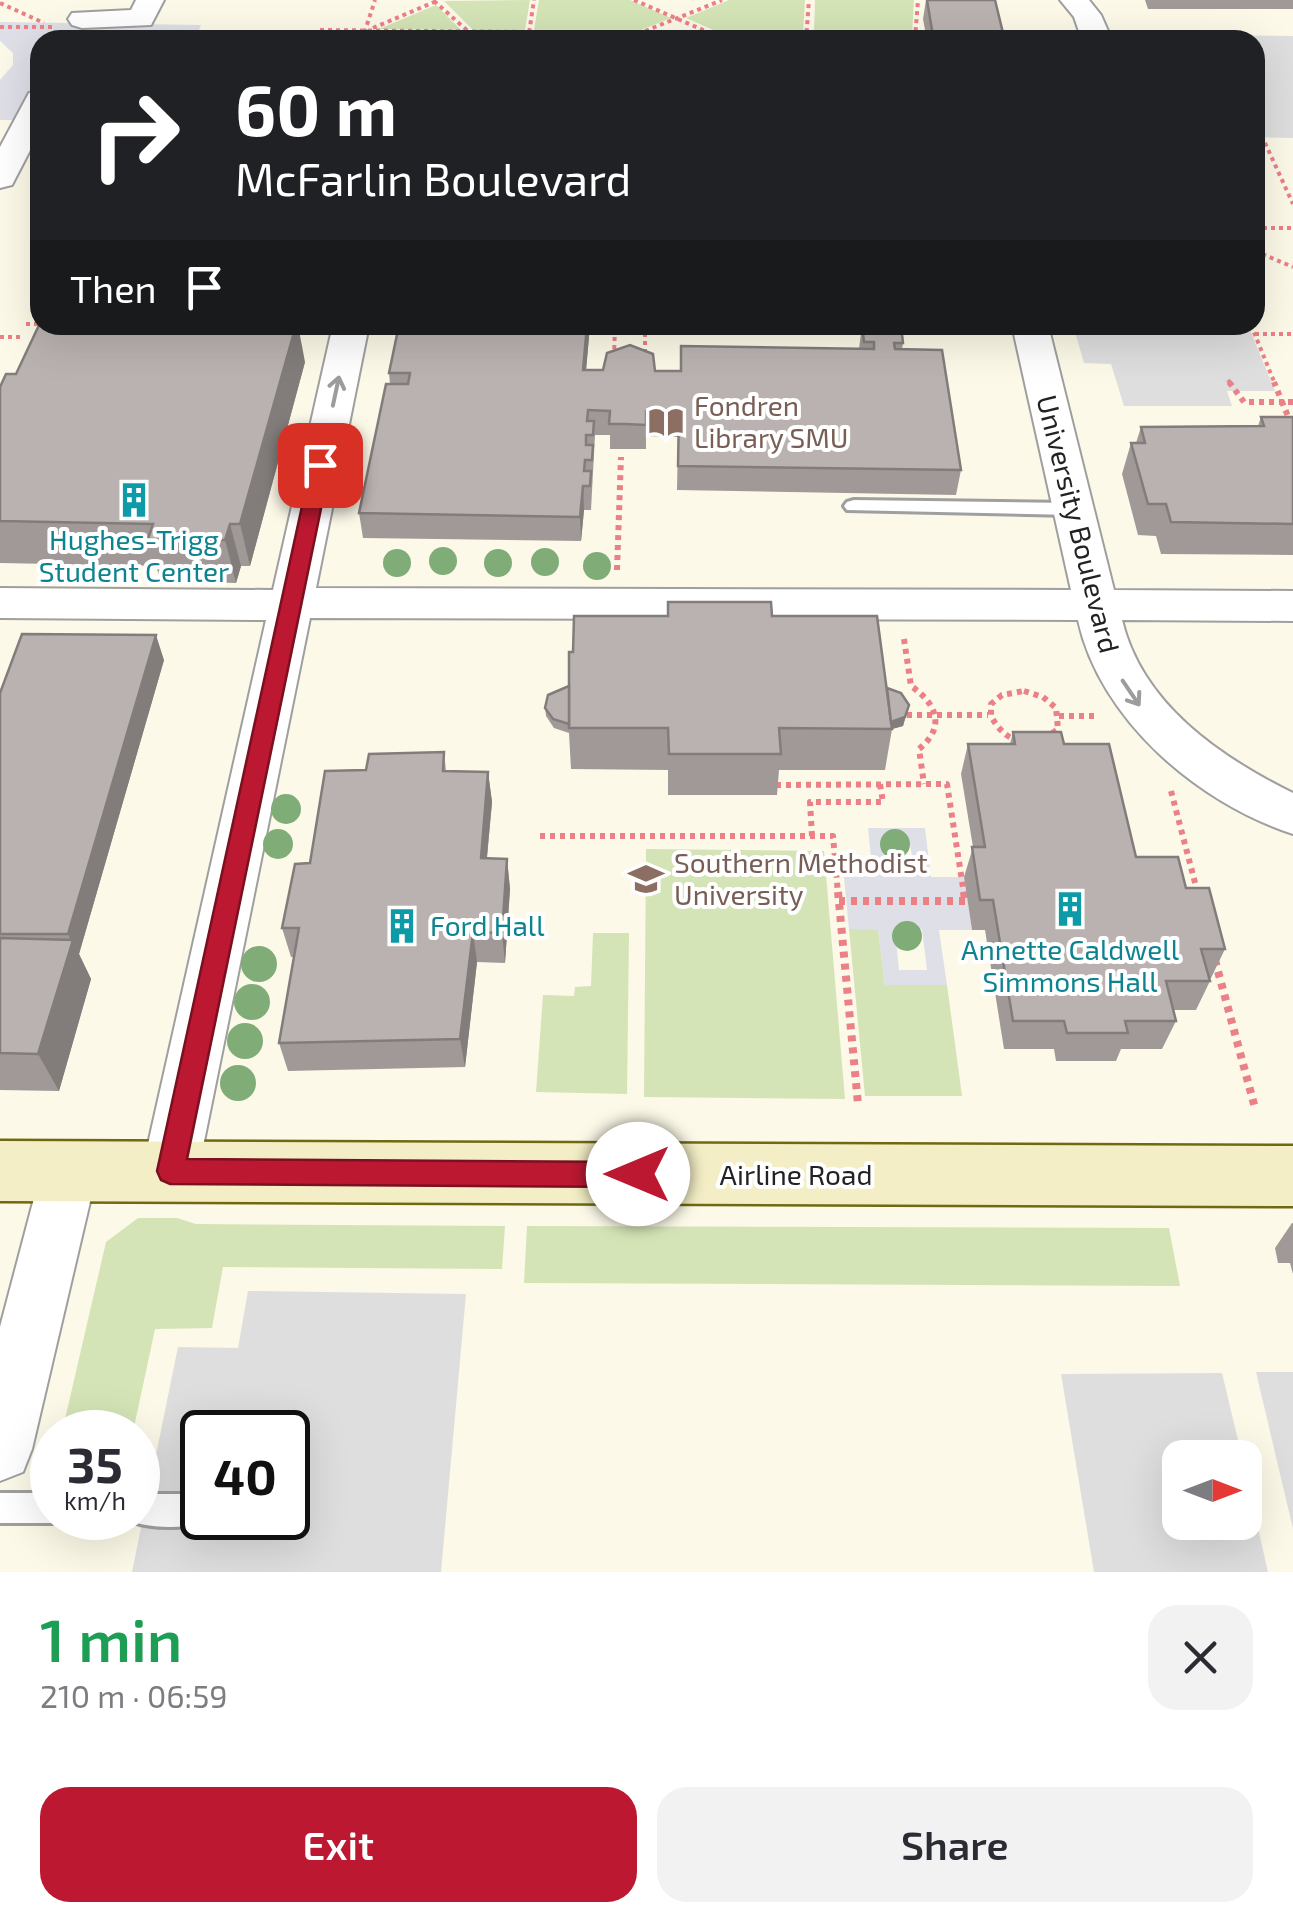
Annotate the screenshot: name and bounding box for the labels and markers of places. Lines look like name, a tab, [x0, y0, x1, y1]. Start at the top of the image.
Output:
place label: Fondren Library SMU	[694, 388, 848, 454]
library icon: Fondren Library SMU	[647, 403, 685, 441]
pin	[278, 423, 363, 508]
building icon: Hughes-Trigg Student Center	[115, 481, 153, 519]
place label: Hughes-Trigg Student Center	[39, 522, 229, 588]
place label: Southern Methodist University	[674, 845, 928, 911]
school or university icon: Southern Methodist University	[627, 860, 665, 898]
building icon: Annette Caldwell Simmons Hall	[1051, 890, 1089, 928]
building icon: Ford Hall	[383, 907, 421, 945]
place label: Ford Hall	[430, 908, 545, 942]
place label: Annette Caldwell Simmons Hall	[961, 932, 1180, 998]

